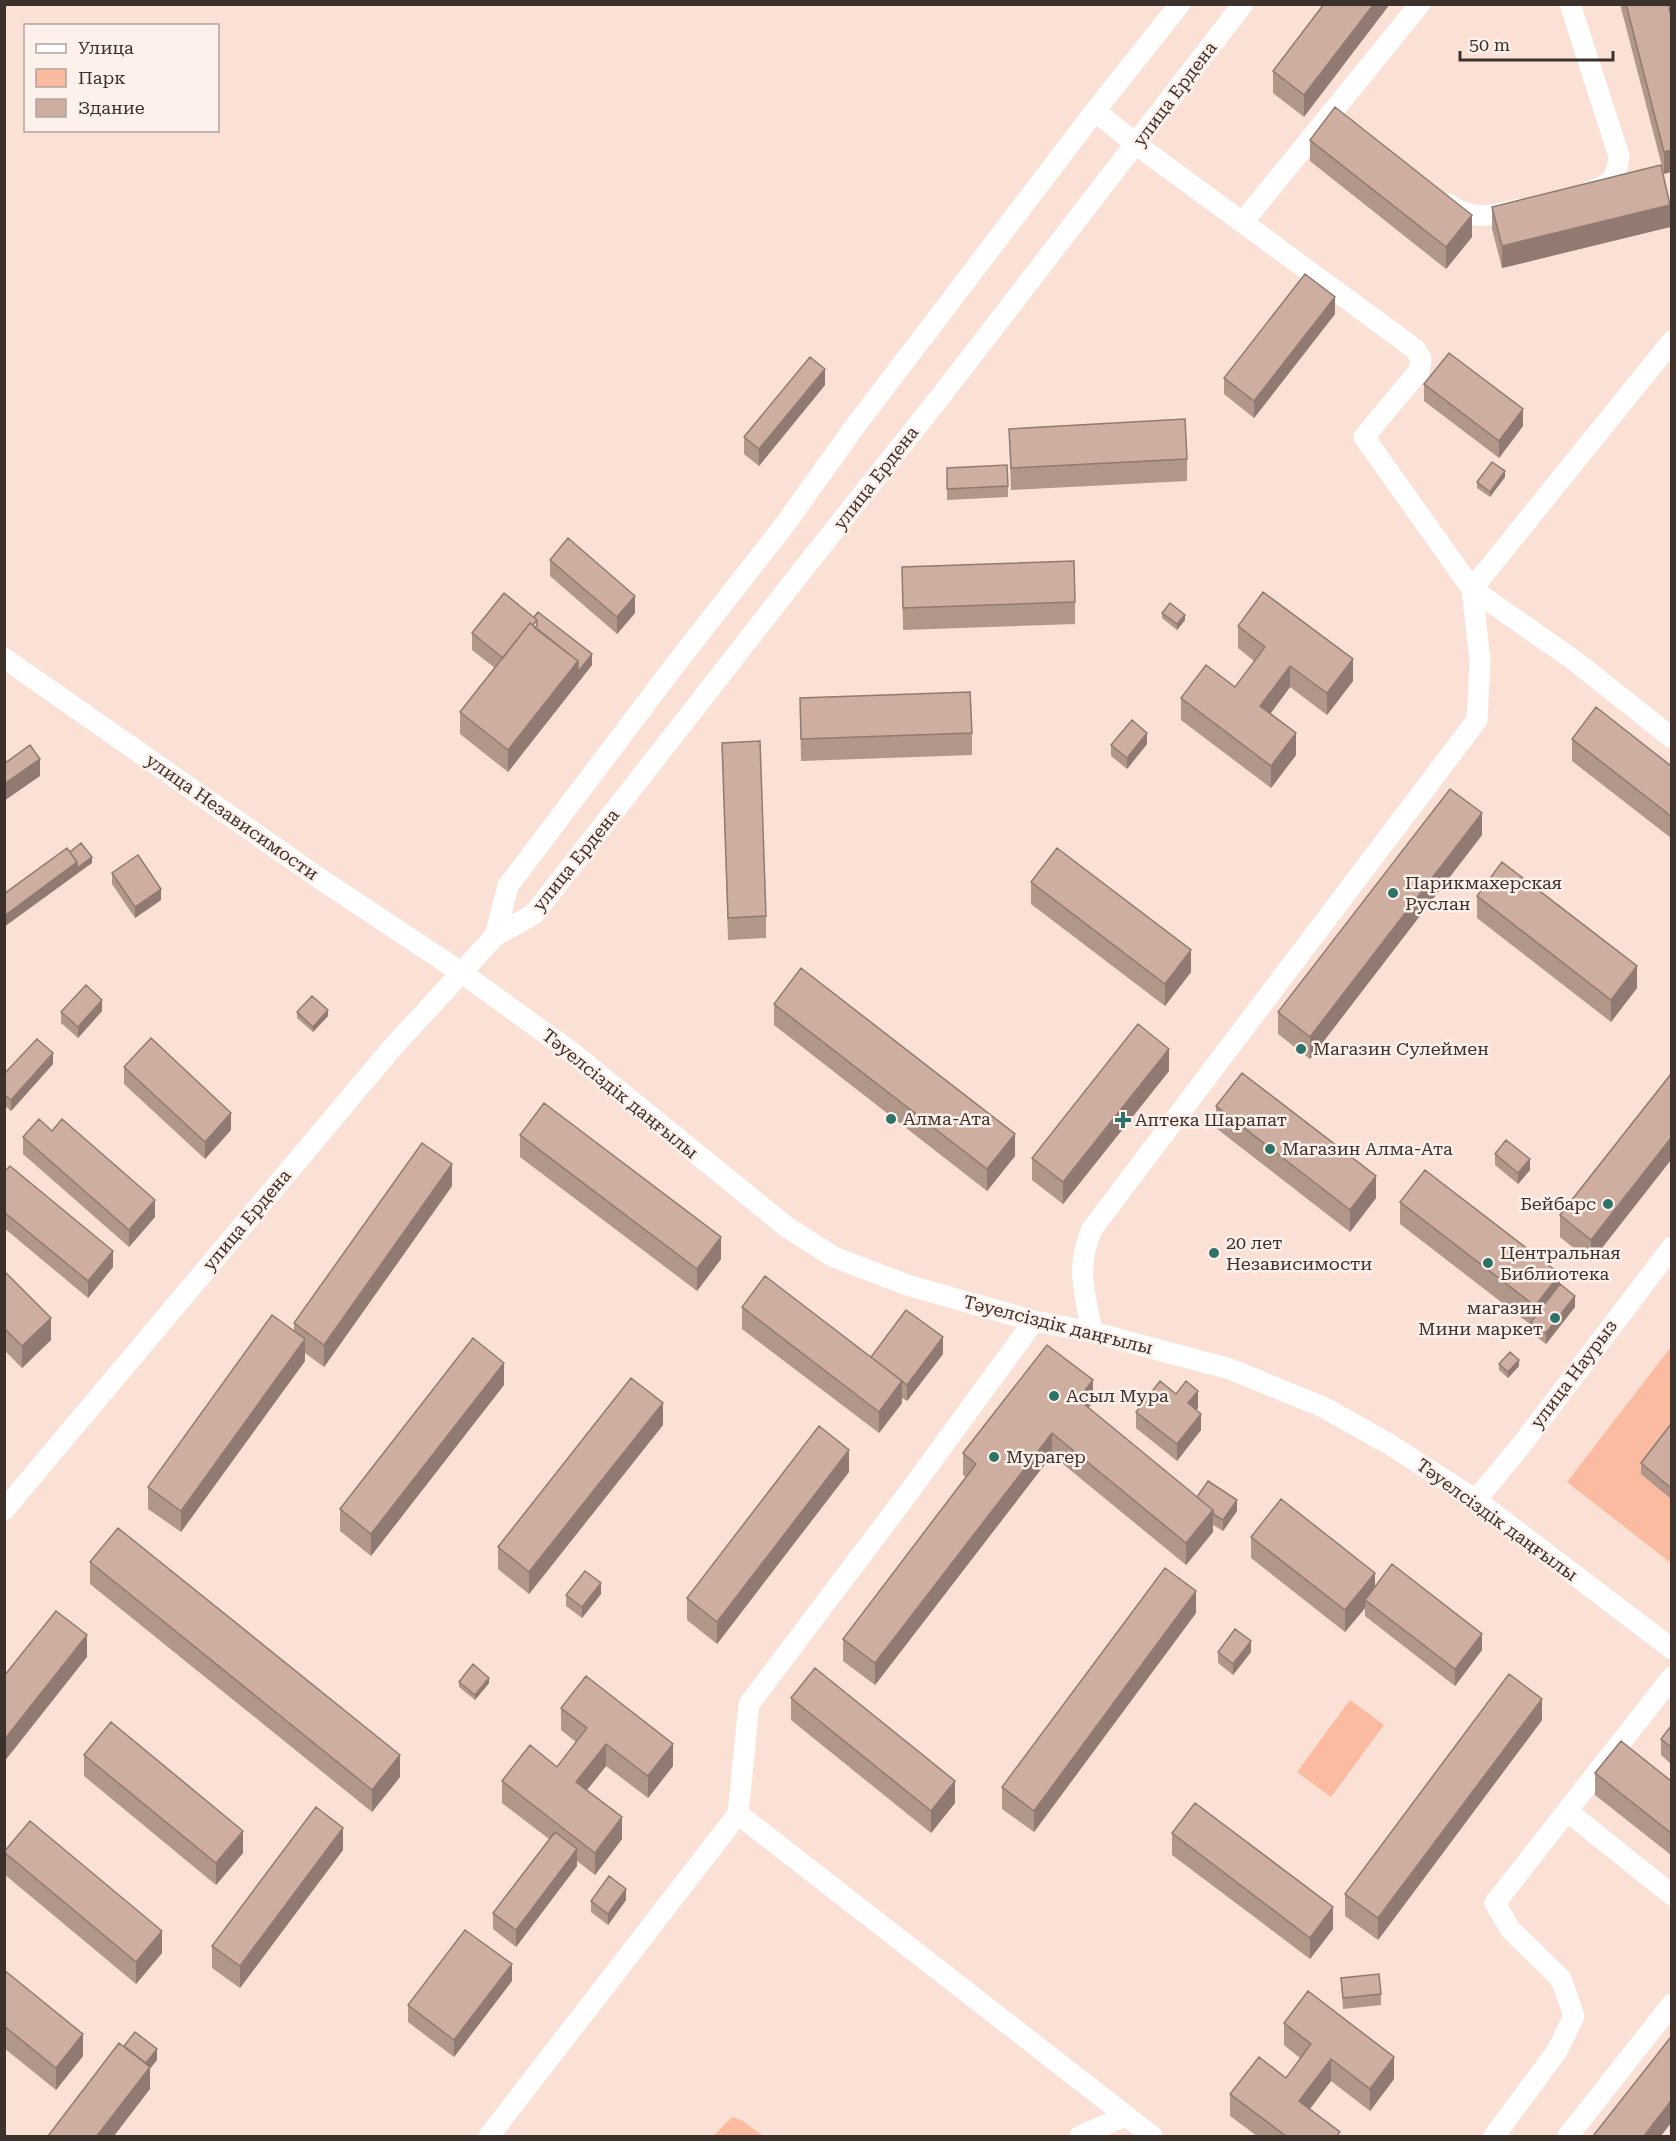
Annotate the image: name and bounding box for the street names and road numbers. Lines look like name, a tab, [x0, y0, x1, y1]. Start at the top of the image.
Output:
street label: улица Ердена	[1128, 37, 1221, 150]
street label: улица Ердена	[829, 422, 923, 534]
street label: улица Независимости	[142, 749, 323, 884]
street label: улица Ердена	[528, 804, 623, 915]
street label: Тәуелсіздік даңғылы	[538, 1024, 703, 1163]
street label: улица Ердена	[198, 1165, 295, 1274]
street label: Тәуелсіздік даңғылы	[961, 1291, 1155, 1358]
street label: улица Наурыз	[1526, 1315, 1621, 1432]
street label: Тәуелсіздік даңғылы	[1413, 1454, 1582, 1585]

